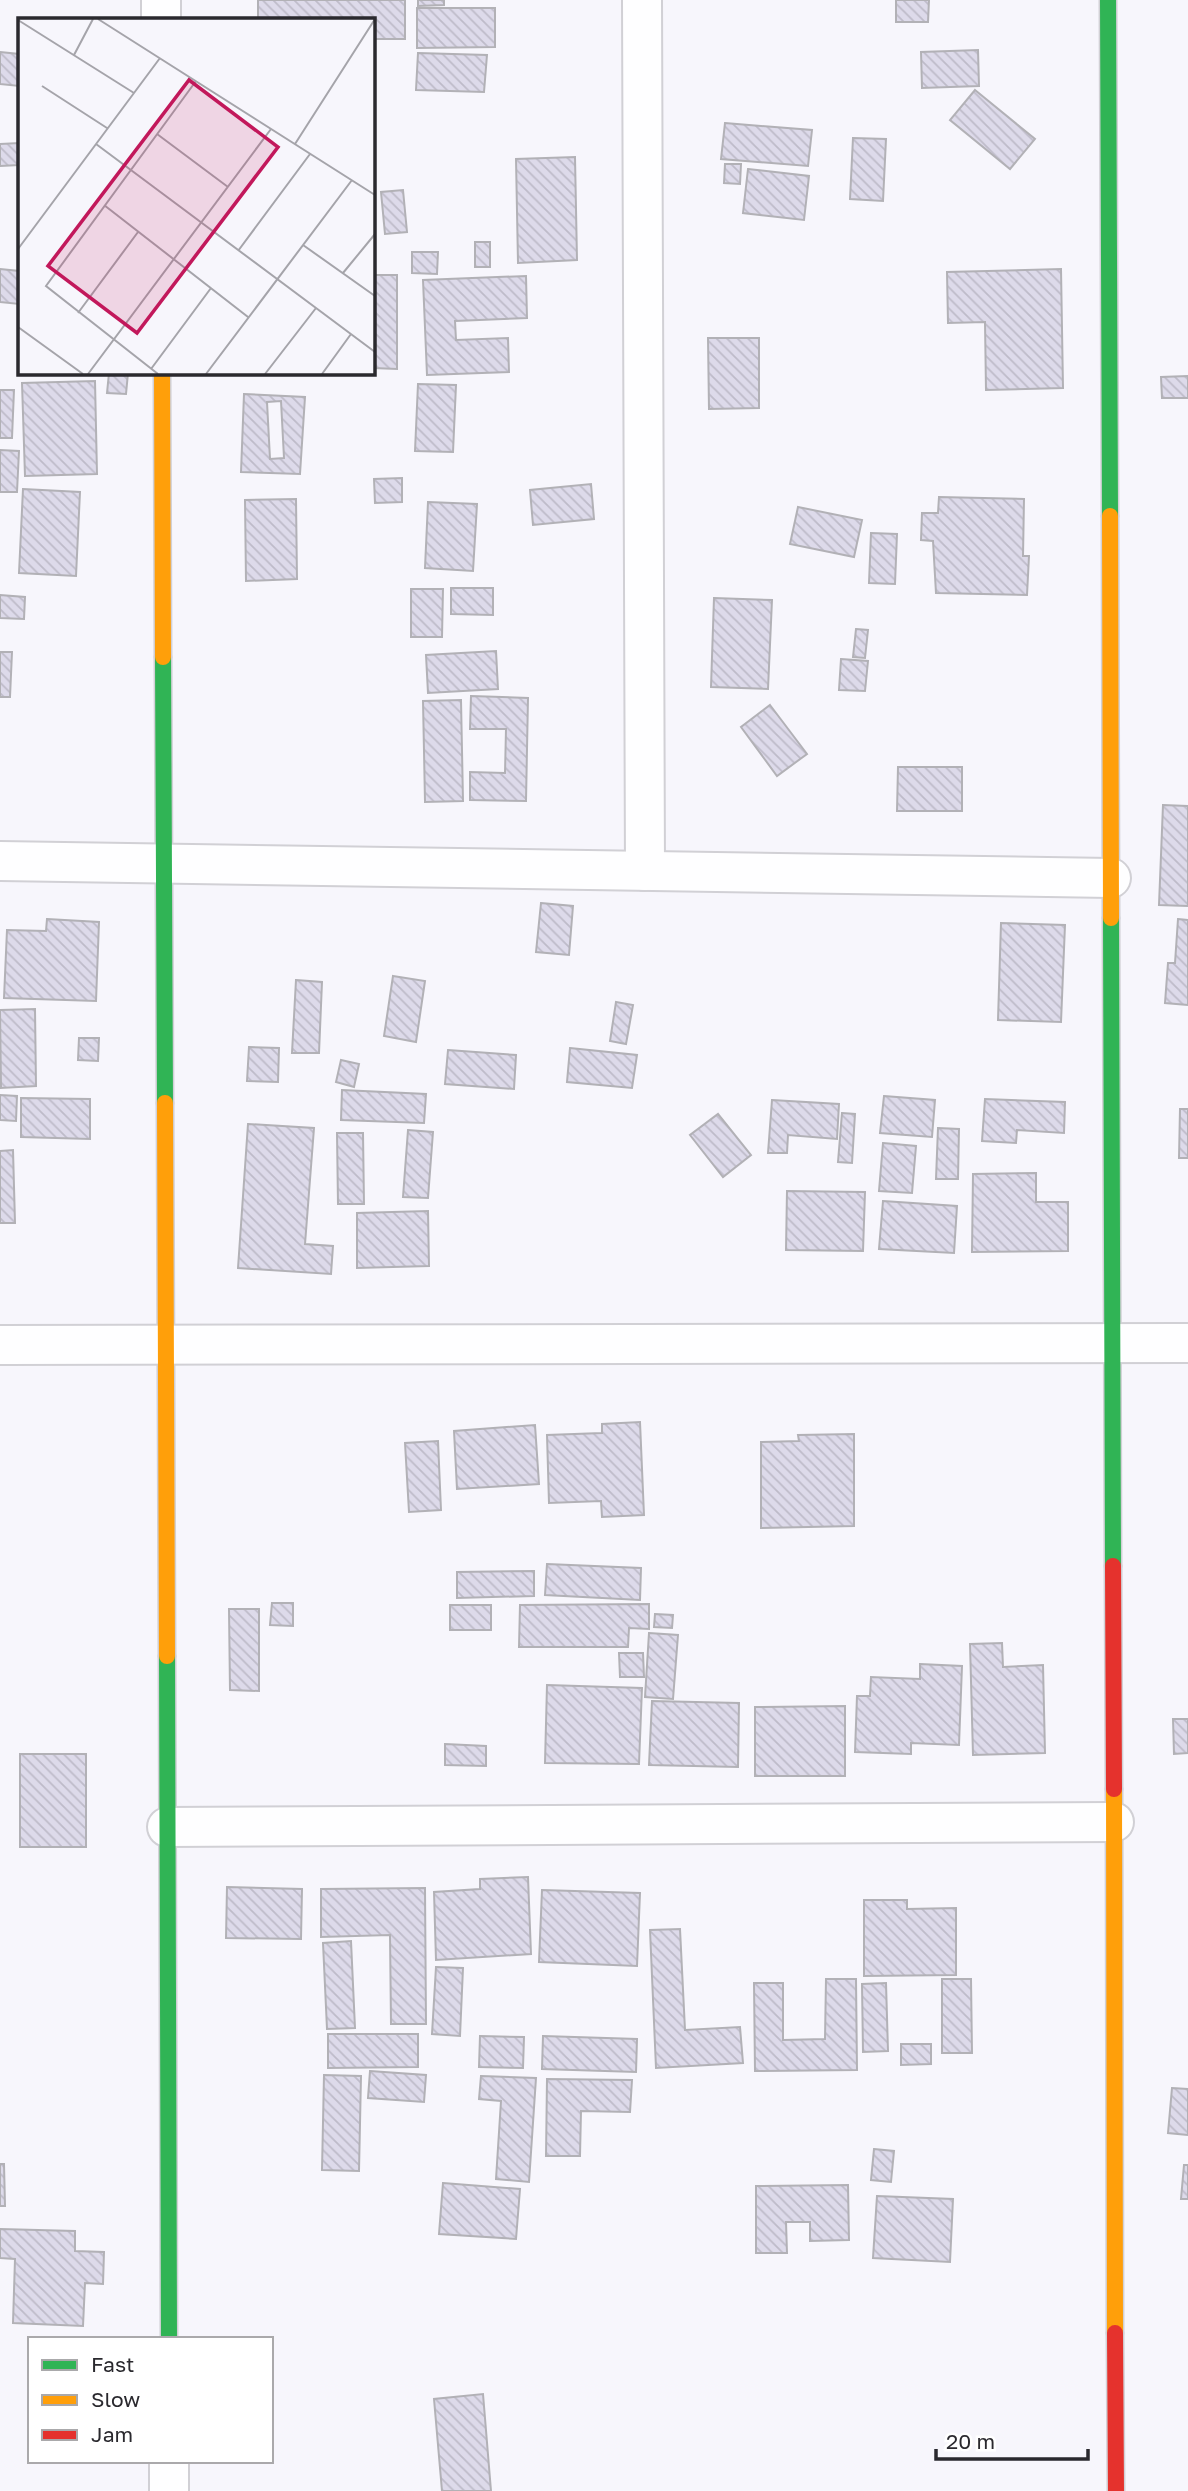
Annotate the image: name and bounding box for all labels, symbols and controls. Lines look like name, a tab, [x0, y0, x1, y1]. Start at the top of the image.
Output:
inset map	[18, 18, 374, 374]
legend	[28, 2337, 273, 2463]
text: Fast	[91, 2351, 134, 2377]
text: Slow	[91, 2386, 140, 2412]
scale bar	[936, 2418, 1088, 2462]
text: Jam	[91, 2421, 133, 2447]
text: 20 m	[946, 2428, 995, 2454]

